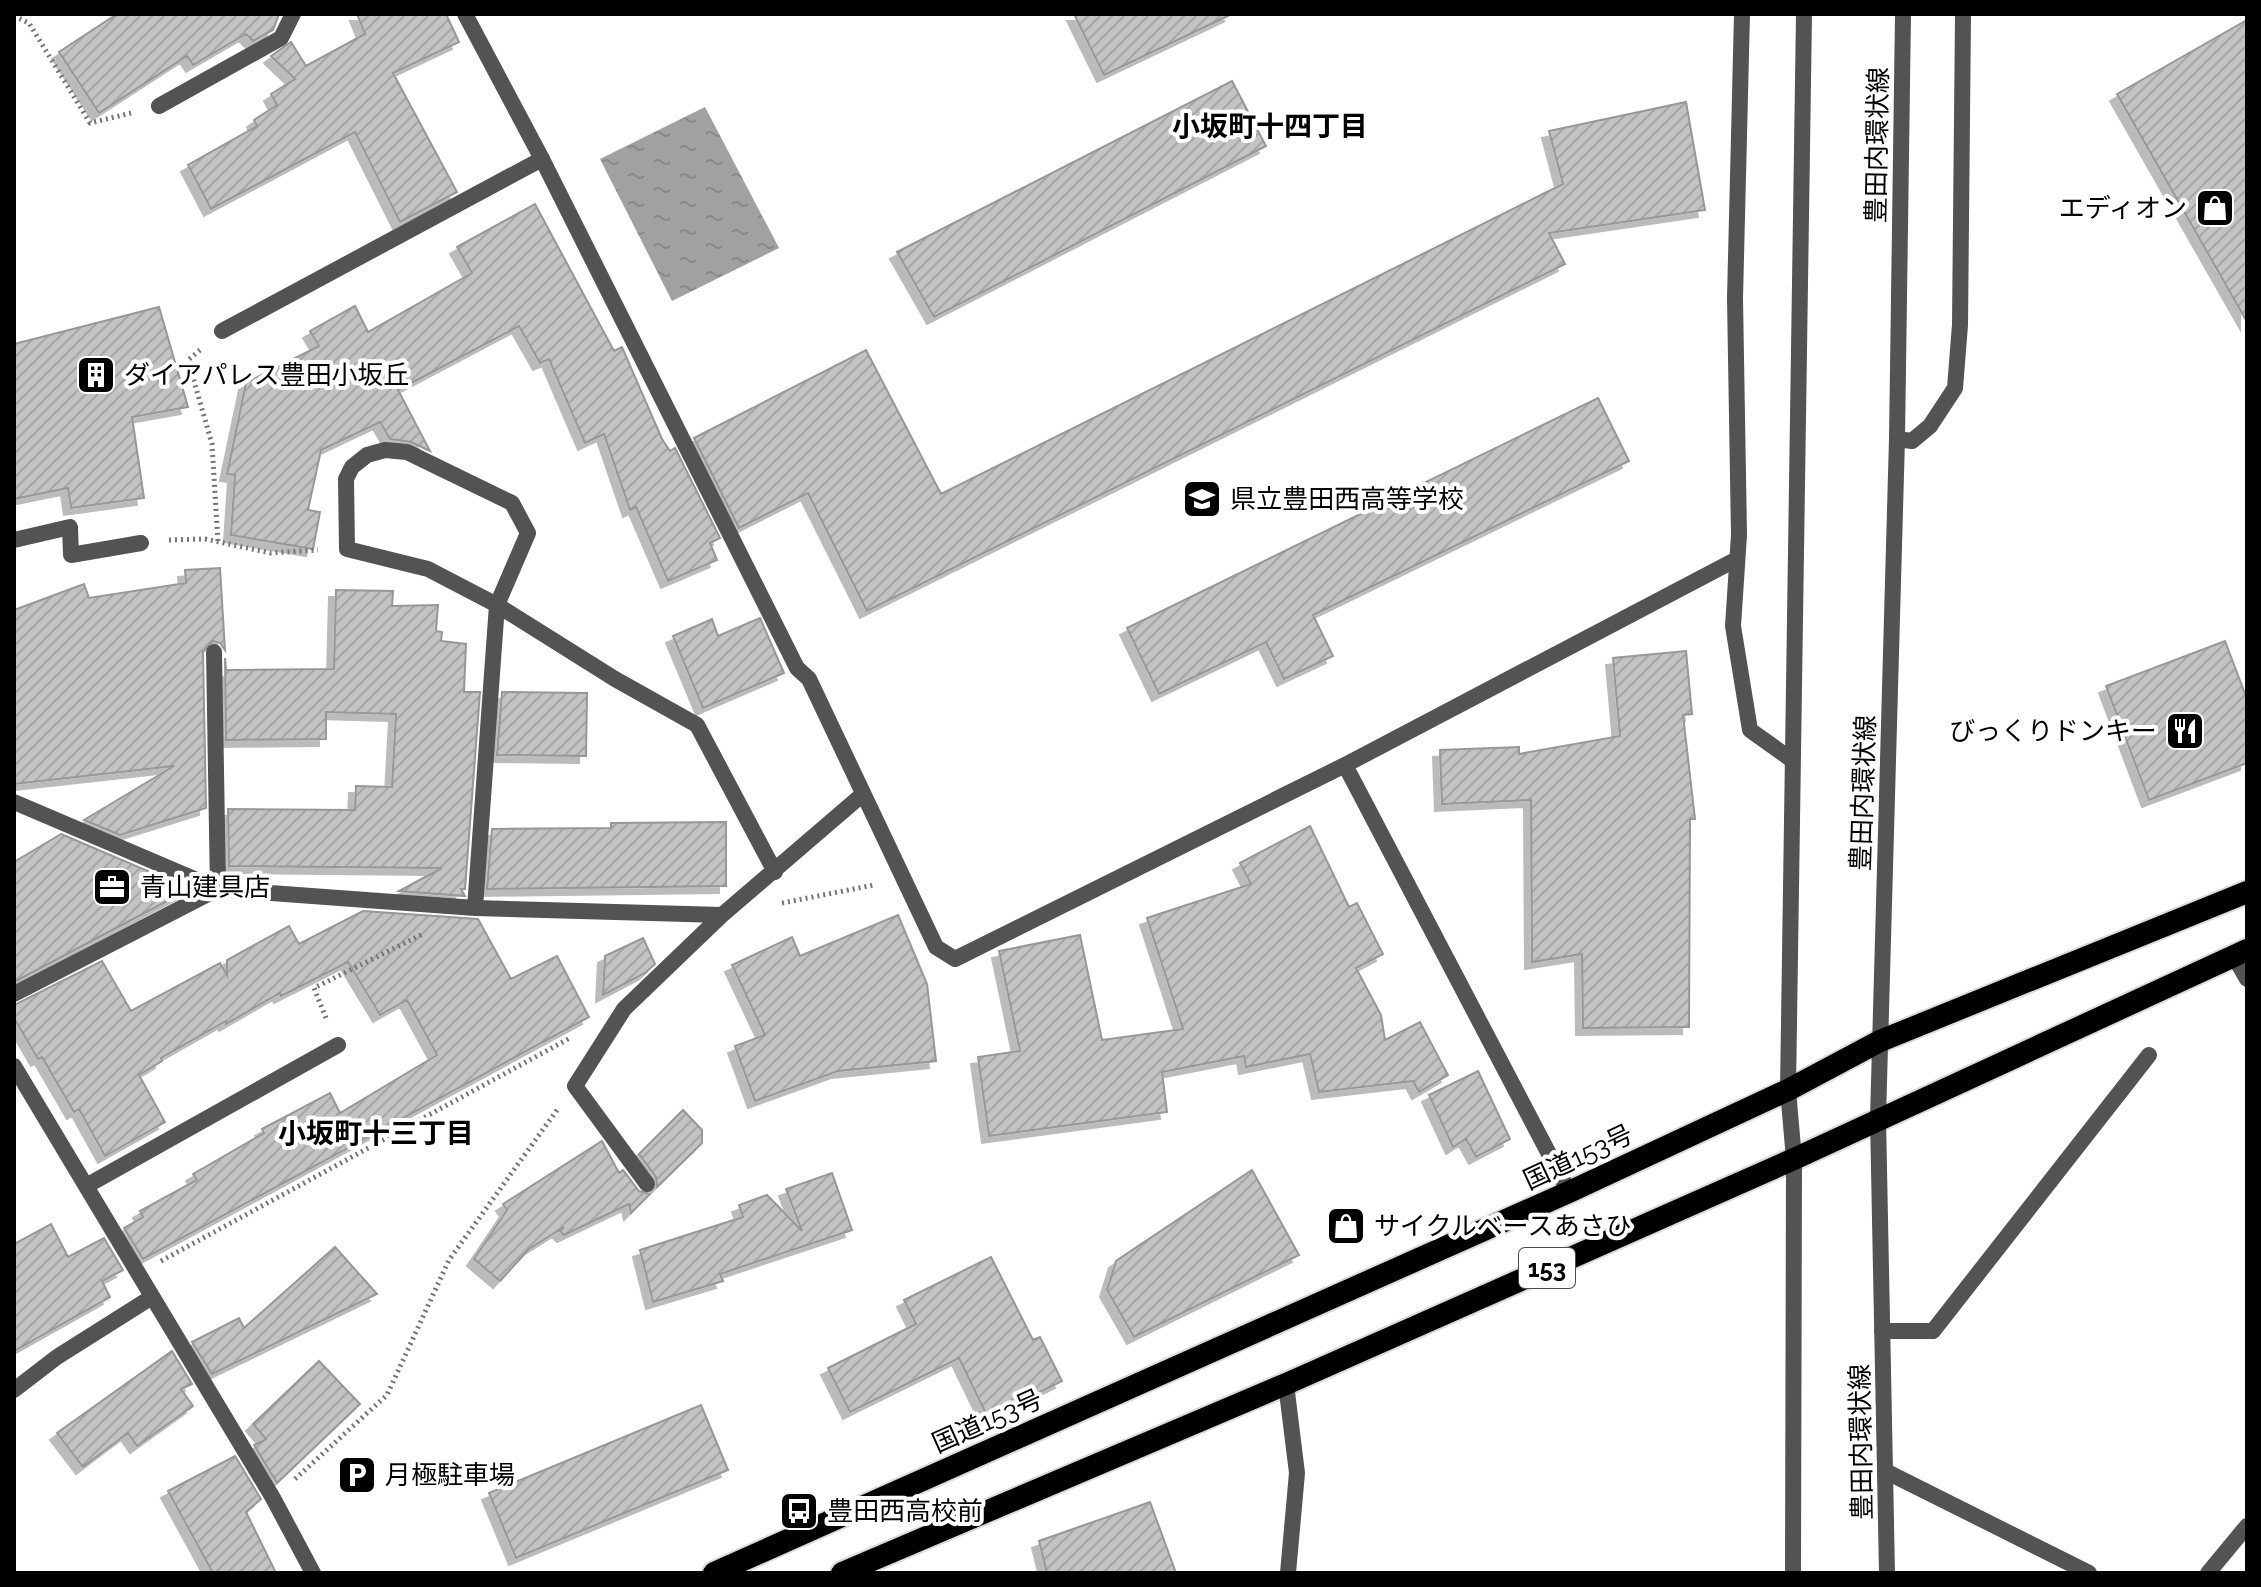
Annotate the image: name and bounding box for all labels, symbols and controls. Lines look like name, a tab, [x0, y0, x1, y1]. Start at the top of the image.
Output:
street label: 豊田内環状線	[1861, 67, 1893, 223]
district label: 小坂町十四丁目	[1172, 110, 1368, 143]
shop icon: エディオン	[2194, 187, 2236, 229]
place label: エディオン	[2059, 193, 2187, 223]
building icon: ダイアパレス豊田小坂丘	[75, 354, 117, 396]
place label: ダイアパレス豊田小坂丘	[124, 360, 409, 390]
school or university icon: 県立豊田西高等学校	[1181, 478, 1223, 520]
place label: 県立豊田西高等学校	[1230, 484, 1464, 514]
restaurant icon: びっくりドンキー	[2164, 710, 2206, 752]
street label: 豊田内環状線	[1845, 715, 1881, 871]
place label: びっくりドンキー	[1949, 716, 2157, 746]
office icon: 青山建具店	[91, 866, 133, 908]
place label: 青山建具店	[140, 872, 270, 902]
district label: 小坂町十三丁目	[278, 1117, 474, 1150]
street label: 国道153号	[1519, 1119, 1637, 1195]
shop icon: サイクルベースあさひ	[1325, 1205, 1367, 1247]
place label: サイクルベースあさひ	[1374, 1211, 1631, 1241]
road number: 153	[1519, 1248, 1575, 1288]
street label: 豊田内環状線	[1845, 1364, 1877, 1520]
street label: 国道153号	[927, 1383, 1047, 1459]
parking icon: 月極駐車場	[336, 1454, 378, 1496]
place label: 月極駐車場	[385, 1460, 515, 1490]
bus stop icon: 豊田西高校前	[778, 1490, 820, 1532]
place label: 豊田西高校前	[827, 1496, 983, 1526]

